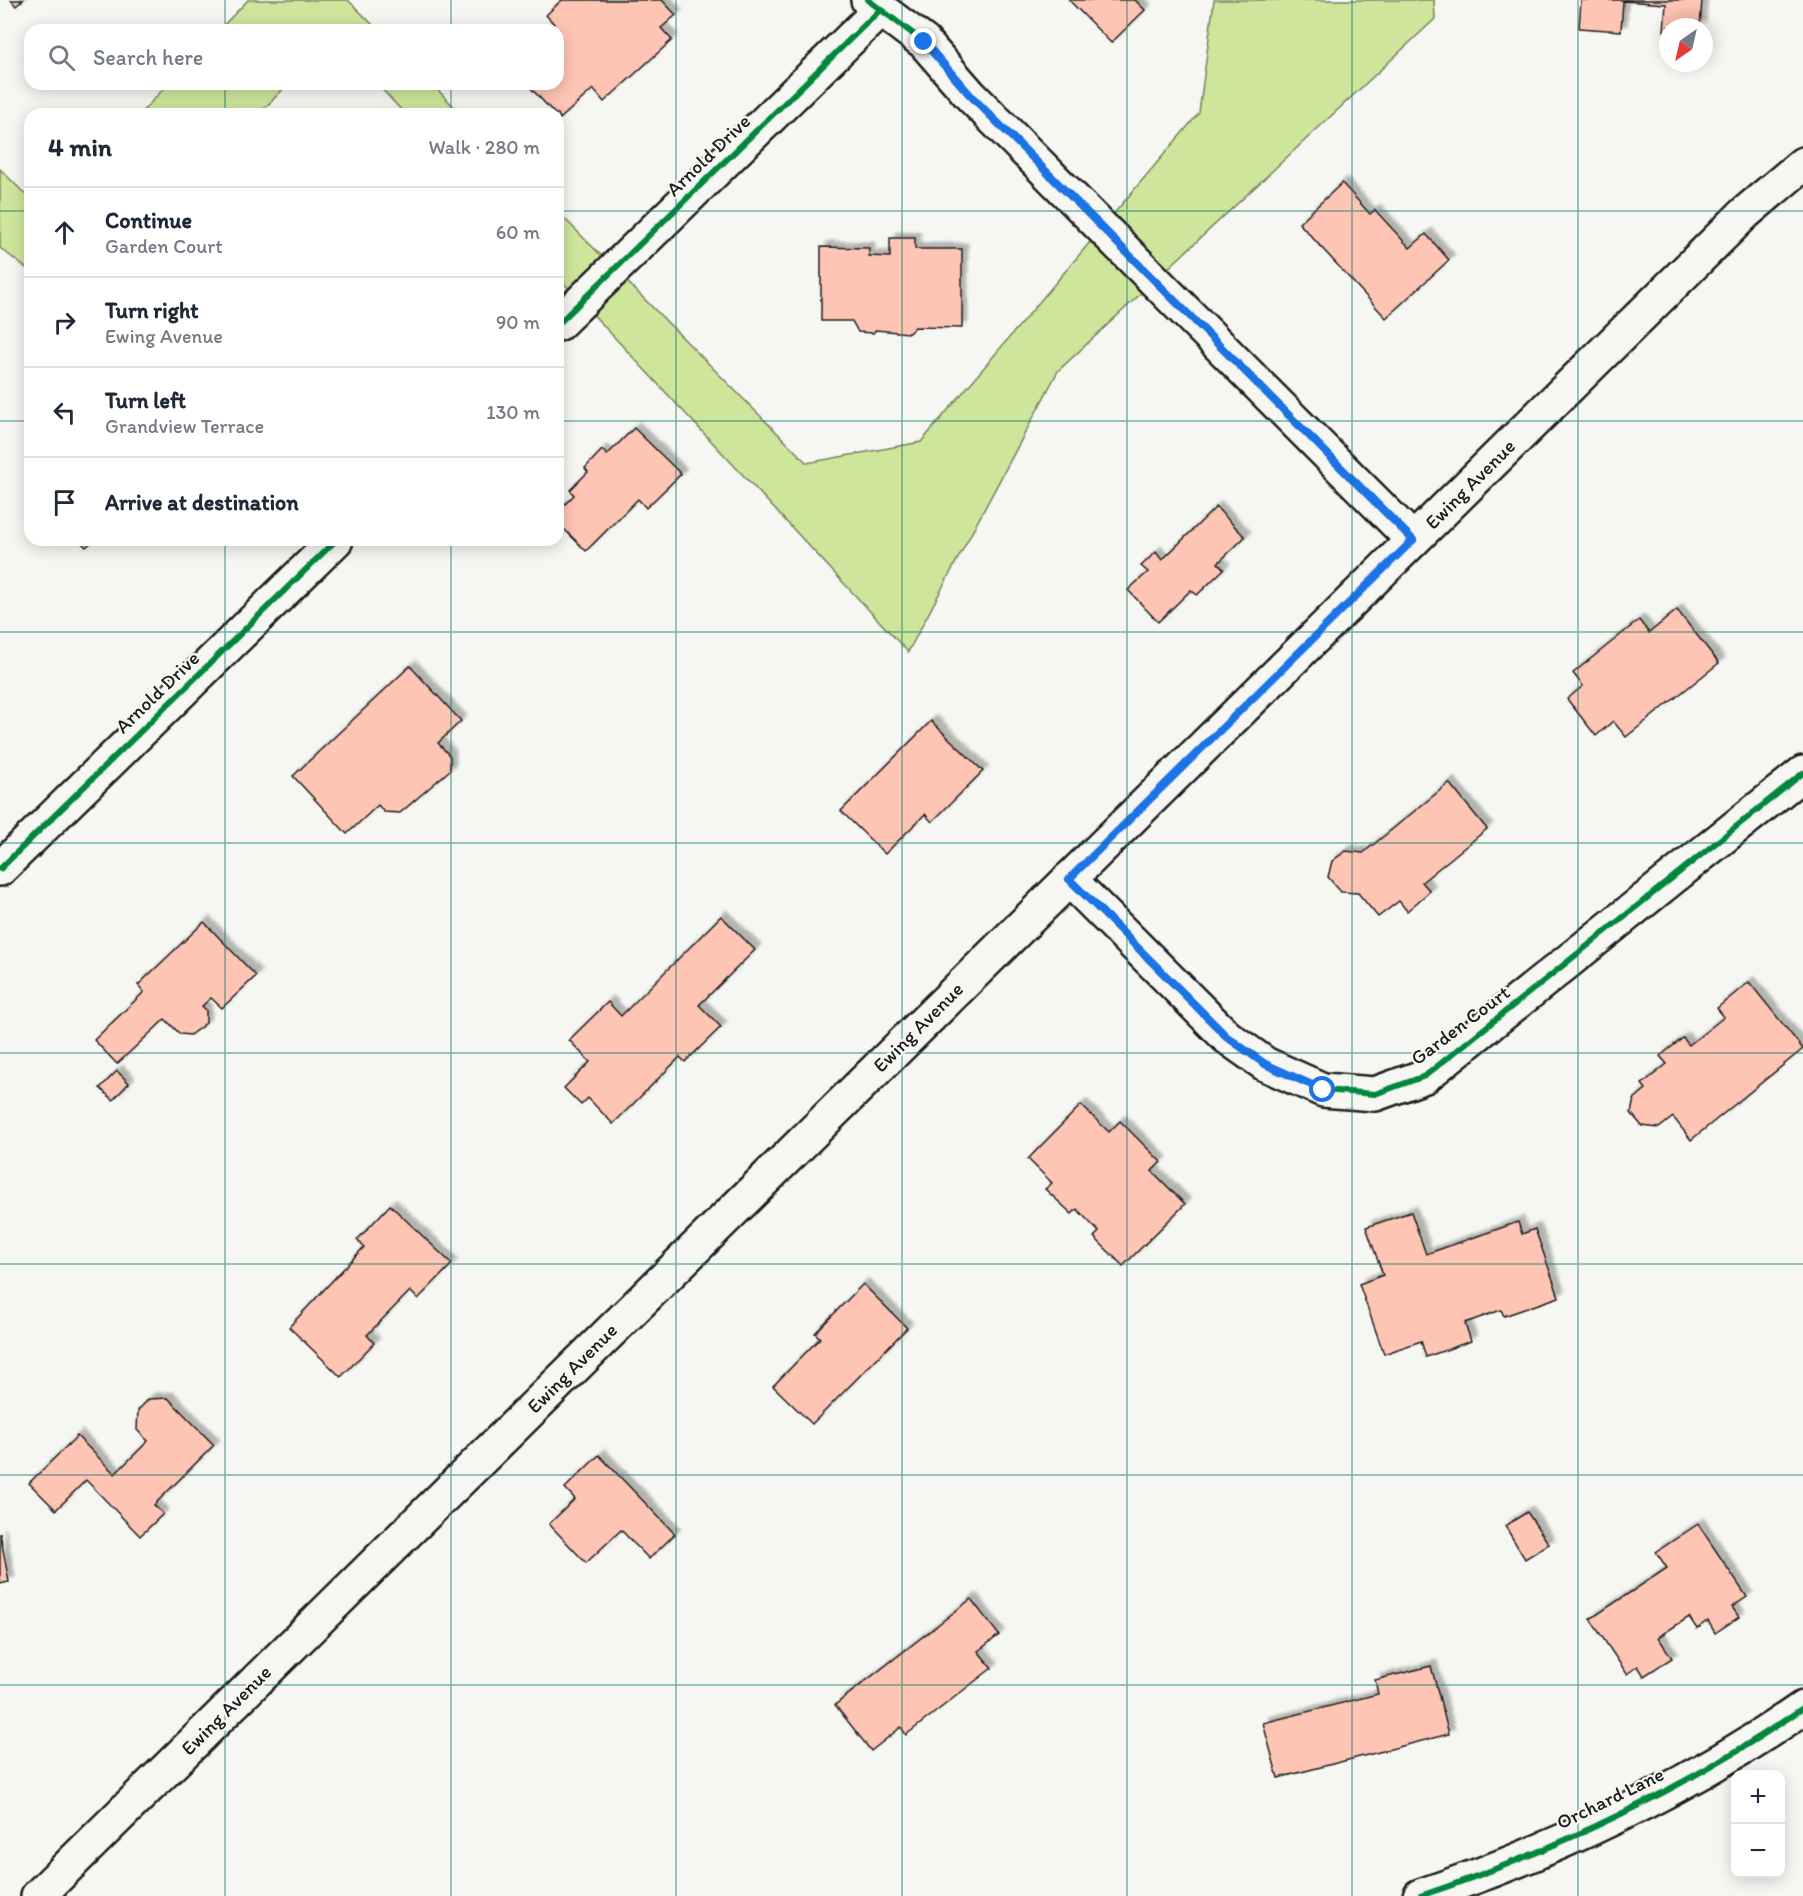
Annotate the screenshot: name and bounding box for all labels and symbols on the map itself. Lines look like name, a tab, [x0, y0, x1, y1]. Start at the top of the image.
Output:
north arrow	[1659, 18, 1713, 72]
route end	[910, 28, 936, 54]
street label: Arnold Drive	[661, 109, 755, 201]
street label: Ewing Avenue	[1420, 434, 1520, 534]
street label: Arnold Drive	[110, 646, 204, 738]
street label: Ewing Avenue	[868, 977, 968, 1077]
street label: Garden Court	[1406, 980, 1515, 1070]
route start	[1309, 1076, 1335, 1102]
street label: Ewing Avenue	[522, 1318, 622, 1418]
street label: Ewing Avenue	[176, 1660, 276, 1760]
street label: Orchard Lane	[1552, 1762, 1668, 1834]

